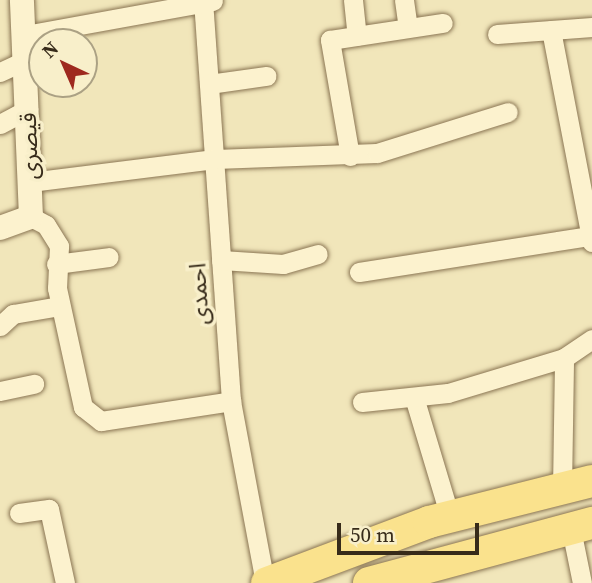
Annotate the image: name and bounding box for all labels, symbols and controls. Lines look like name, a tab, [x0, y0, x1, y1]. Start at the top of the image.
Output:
north arrow	[28, 28, 98, 98]
text: N	[36, 35, 64, 63]
street label: قیصری	[14, 112, 44, 180]
street label: احمدی	[183, 262, 215, 326]
scale bar	[340, 510, 482, 554]
text: 50 m	[350, 520, 395, 549]

